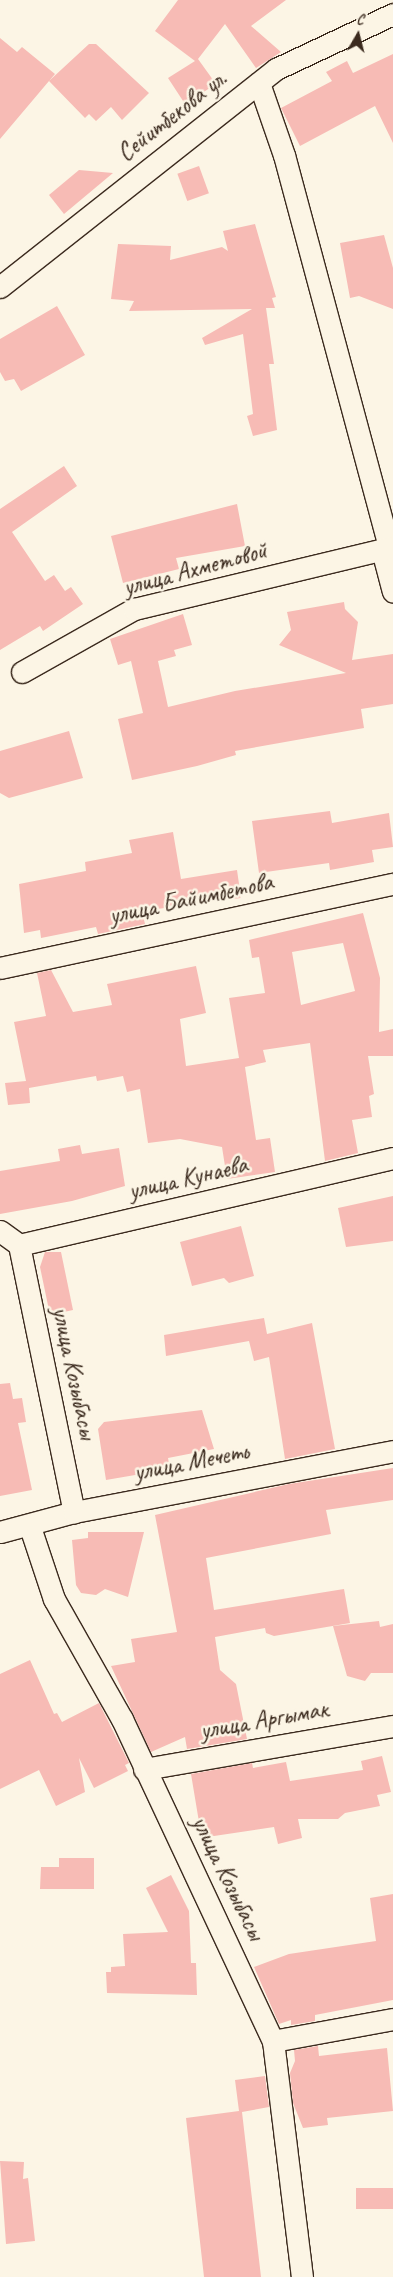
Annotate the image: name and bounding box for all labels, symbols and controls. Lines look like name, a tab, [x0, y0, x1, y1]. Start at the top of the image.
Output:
north arrow	[333, 10, 383, 60]
text: С	[356, 11, 365, 29]
street label: Сейитбекова ул.	[111, 64, 233, 168]
street label: улица Ахметовой	[120, 535, 270, 603]
street label: улица Байимбетова	[106, 867, 276, 931]
street label: улица Кунаева	[126, 1150, 250, 1206]
street label: улица Козыбасы	[45, 1304, 103, 1442]
street label: улица Мечеть	[129, 1436, 253, 1488]
street label: улица Аргымак	[198, 1694, 330, 1746]
street label: улица Козыбасы	[185, 1811, 271, 1945]

